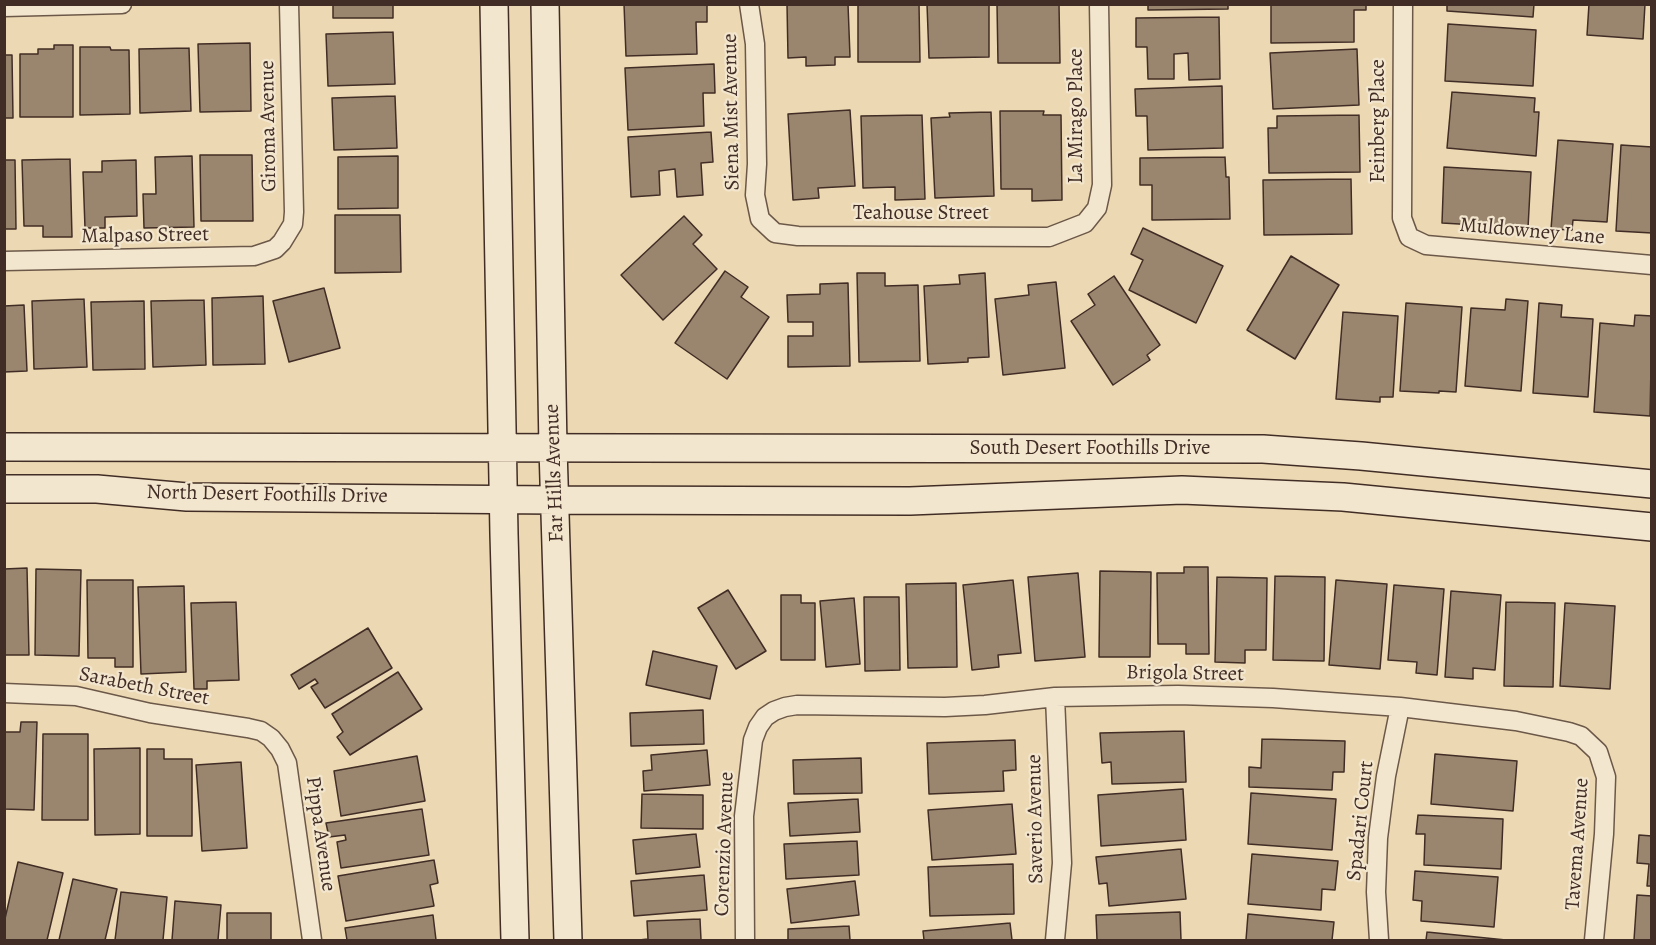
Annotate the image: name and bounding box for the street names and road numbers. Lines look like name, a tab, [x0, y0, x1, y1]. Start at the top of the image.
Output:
street label: Siena Mist Avenue	[718, 33, 746, 191]
street label: La Mirago Place	[1064, 48, 1090, 184]
street label: Feinberg Place	[1366, 59, 1392, 183]
street label: Giroma Avenue	[255, 60, 283, 192]
street label: Teahouse Street	[853, 201, 989, 227]
street label: Muldowney Lane	[1458, 213, 1606, 251]
street label: Malpaso Street	[81, 222, 209, 250]
street label: Far Hills Avenue	[540, 403, 570, 543]
street label: South Desert Foothills Drive	[970, 436, 1210, 462]
street label: North Desert Foothills Drive	[146, 480, 388, 510]
street label: Brigola Street	[1126, 660, 1244, 688]
street label: Sarabeth Street	[77, 662, 211, 712]
street label: Saverio Avenue	[1022, 754, 1050, 884]
street label: Spadari Court	[1342, 760, 1380, 882]
street label: Corenzio Avenue	[710, 771, 740, 917]
street label: Pippa Avenue	[299, 775, 341, 893]
street label: Tavema Avenue	[1561, 777, 1595, 911]

